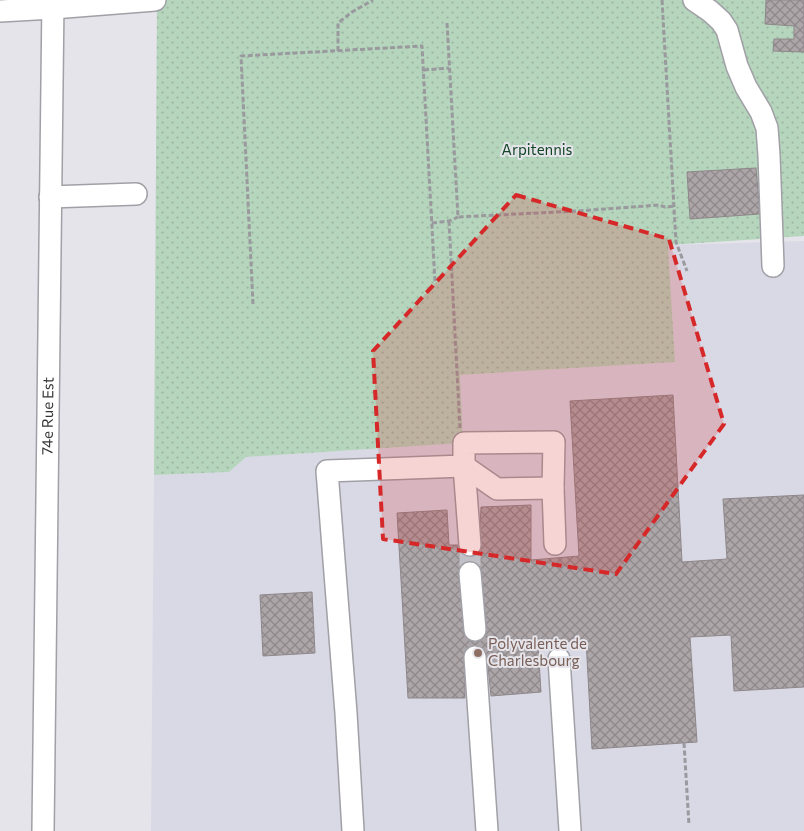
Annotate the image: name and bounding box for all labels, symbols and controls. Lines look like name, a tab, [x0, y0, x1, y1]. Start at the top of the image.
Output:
park label: Arpitennis	[502, 140, 573, 158]
street label: 74e Rue Est	[38, 377, 56, 455]
place label: Polyvalente de Charlesbourg	[488, 634, 587, 669]
marker: Polyvalente de Charlesbourg	[472, 647, 484, 659]

